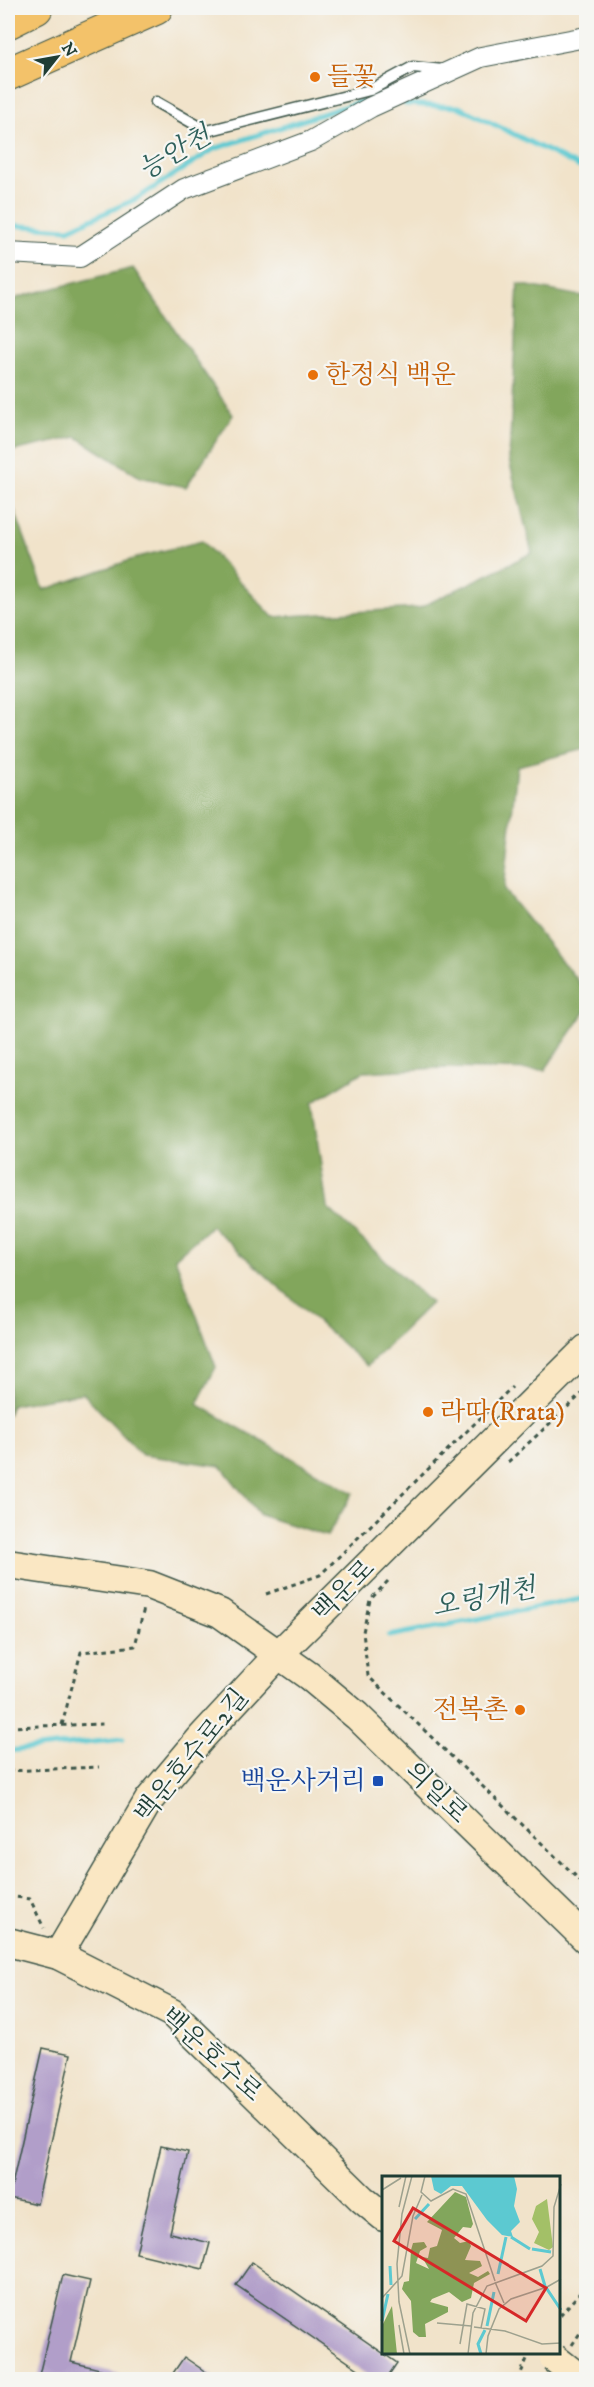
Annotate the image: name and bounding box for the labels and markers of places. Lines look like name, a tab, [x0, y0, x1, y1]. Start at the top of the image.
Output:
place label: 들꽃	[327, 61, 377, 94]
marker: 들꽃	[308, 70, 322, 84]
place label: 한정식 백운	[325, 359, 456, 392]
marker: 한정식 백운	[306, 368, 320, 382]
place label: 라따(Rrata)	[440, 1396, 565, 1429]
marker: 라따(Rrata)	[421, 1405, 435, 1419]
place label: 전복촌	[433, 1694, 508, 1727]
marker: 전복촌	[513, 1703, 527, 1717]
place label: 백운사거리	[240, 1765, 366, 1798]
marker: 백운사거리	[371, 1774, 385, 1788]

